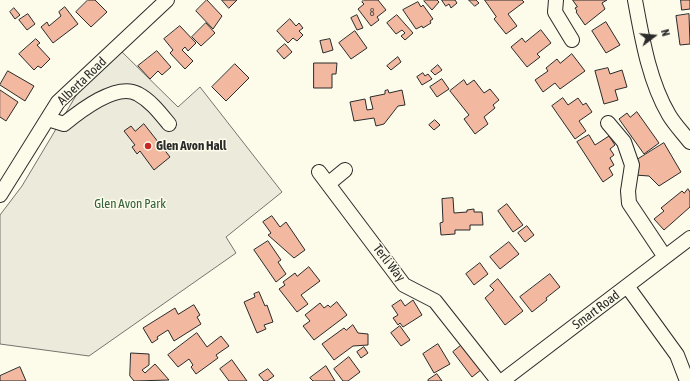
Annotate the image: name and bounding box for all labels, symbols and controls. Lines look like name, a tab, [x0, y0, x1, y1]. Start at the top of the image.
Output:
house number: 8	[369, 6, 375, 20]
north arrow	[634, 16, 674, 56]
text: N	[659, 28, 672, 37]
street label: Alberta Road	[54, 54, 110, 108]
place label: Glen Avon Hall	[156, 138, 226, 154]
marker: Glen Avon Hall	[143, 141, 153, 151]
park label: Glen Avon Park	[94, 196, 166, 212]
street label: Terli Way	[370, 241, 408, 285]
street label: Smart Road	[569, 287, 623, 333]

